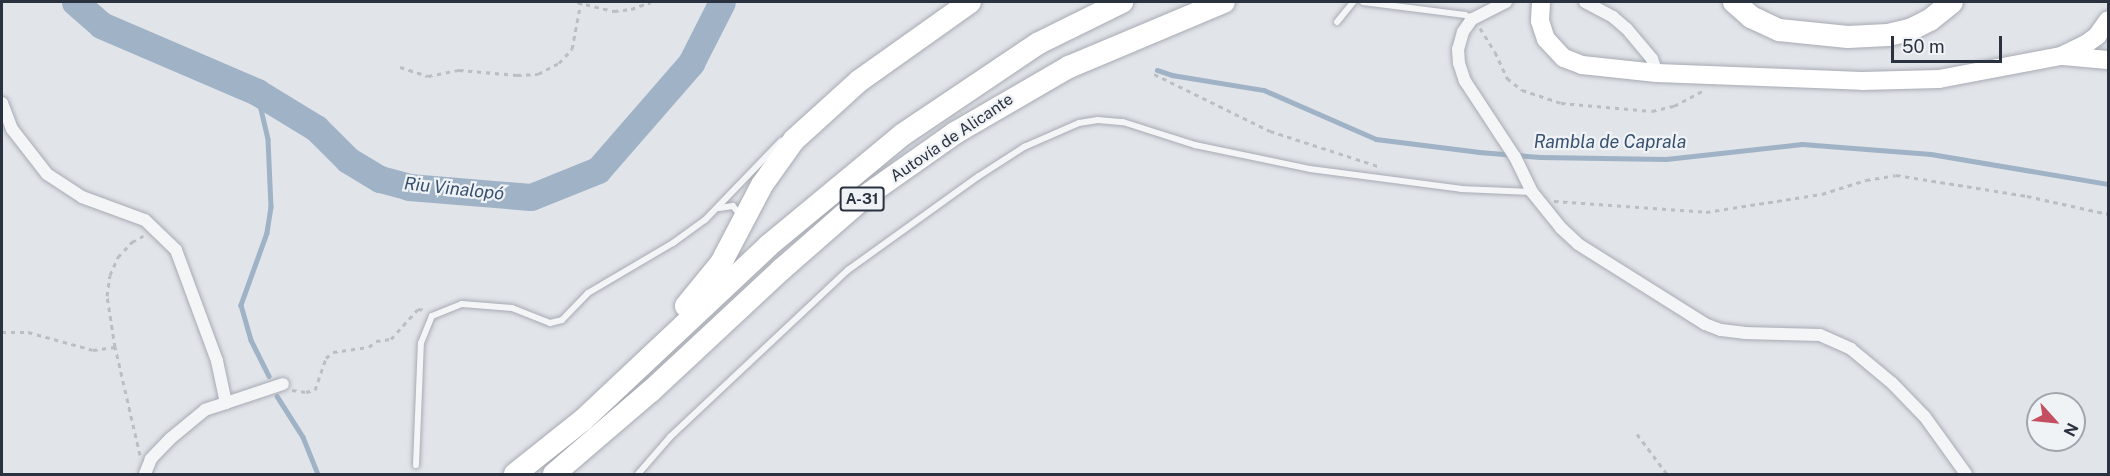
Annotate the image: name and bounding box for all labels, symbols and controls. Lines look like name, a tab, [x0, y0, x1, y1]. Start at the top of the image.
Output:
scale bar	[1894, 24, 2005, 62]
text: 50 m	[1902, 36, 1945, 57]
street label: Autovía de Alicante	[887, 90, 1017, 186]
water label: Rambla de Caprala	[1534, 131, 1686, 153]
water label: Riu Vinalopó	[403, 173, 505, 205]
road number: A-31	[840, 187, 884, 211]
north arrow	[2026, 392, 2086, 452]
text: N	[2059, 420, 2082, 439]

